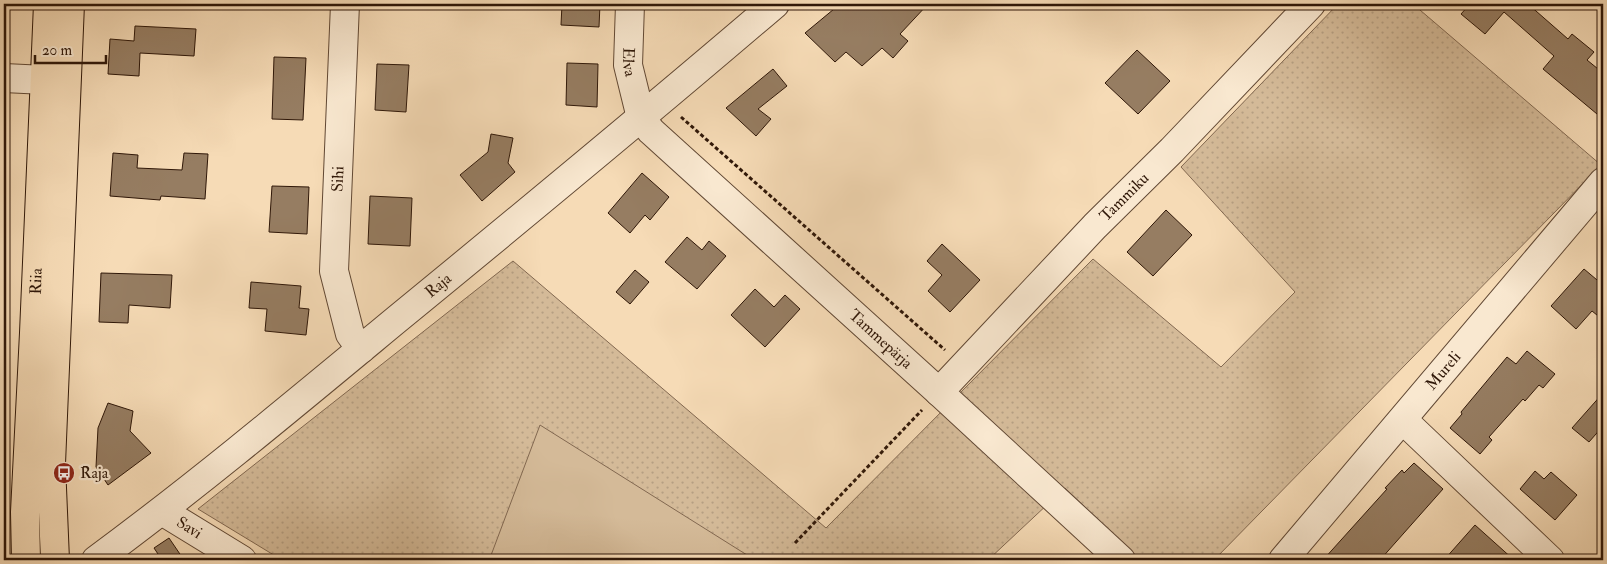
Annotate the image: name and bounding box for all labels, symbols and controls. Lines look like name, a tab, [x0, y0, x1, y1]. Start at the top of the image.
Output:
scale bar	[35, 32, 106, 64]
text: 20 m	[42, 41, 72, 60]
street label: Elva	[618, 47, 641, 79]
street label: Sihi	[328, 166, 348, 192]
street label: Tammiku	[1095, 168, 1153, 226]
street label: Riia	[26, 267, 47, 295]
street label: Raja	[421, 268, 456, 302]
street label: Tammepärja	[845, 305, 917, 373]
street label: Mureli	[1421, 347, 1465, 394]
bus stop icon: Raja	[52, 461, 76, 485]
place label: Raja	[80, 463, 109, 483]
street label: Savi	[173, 512, 206, 543]

